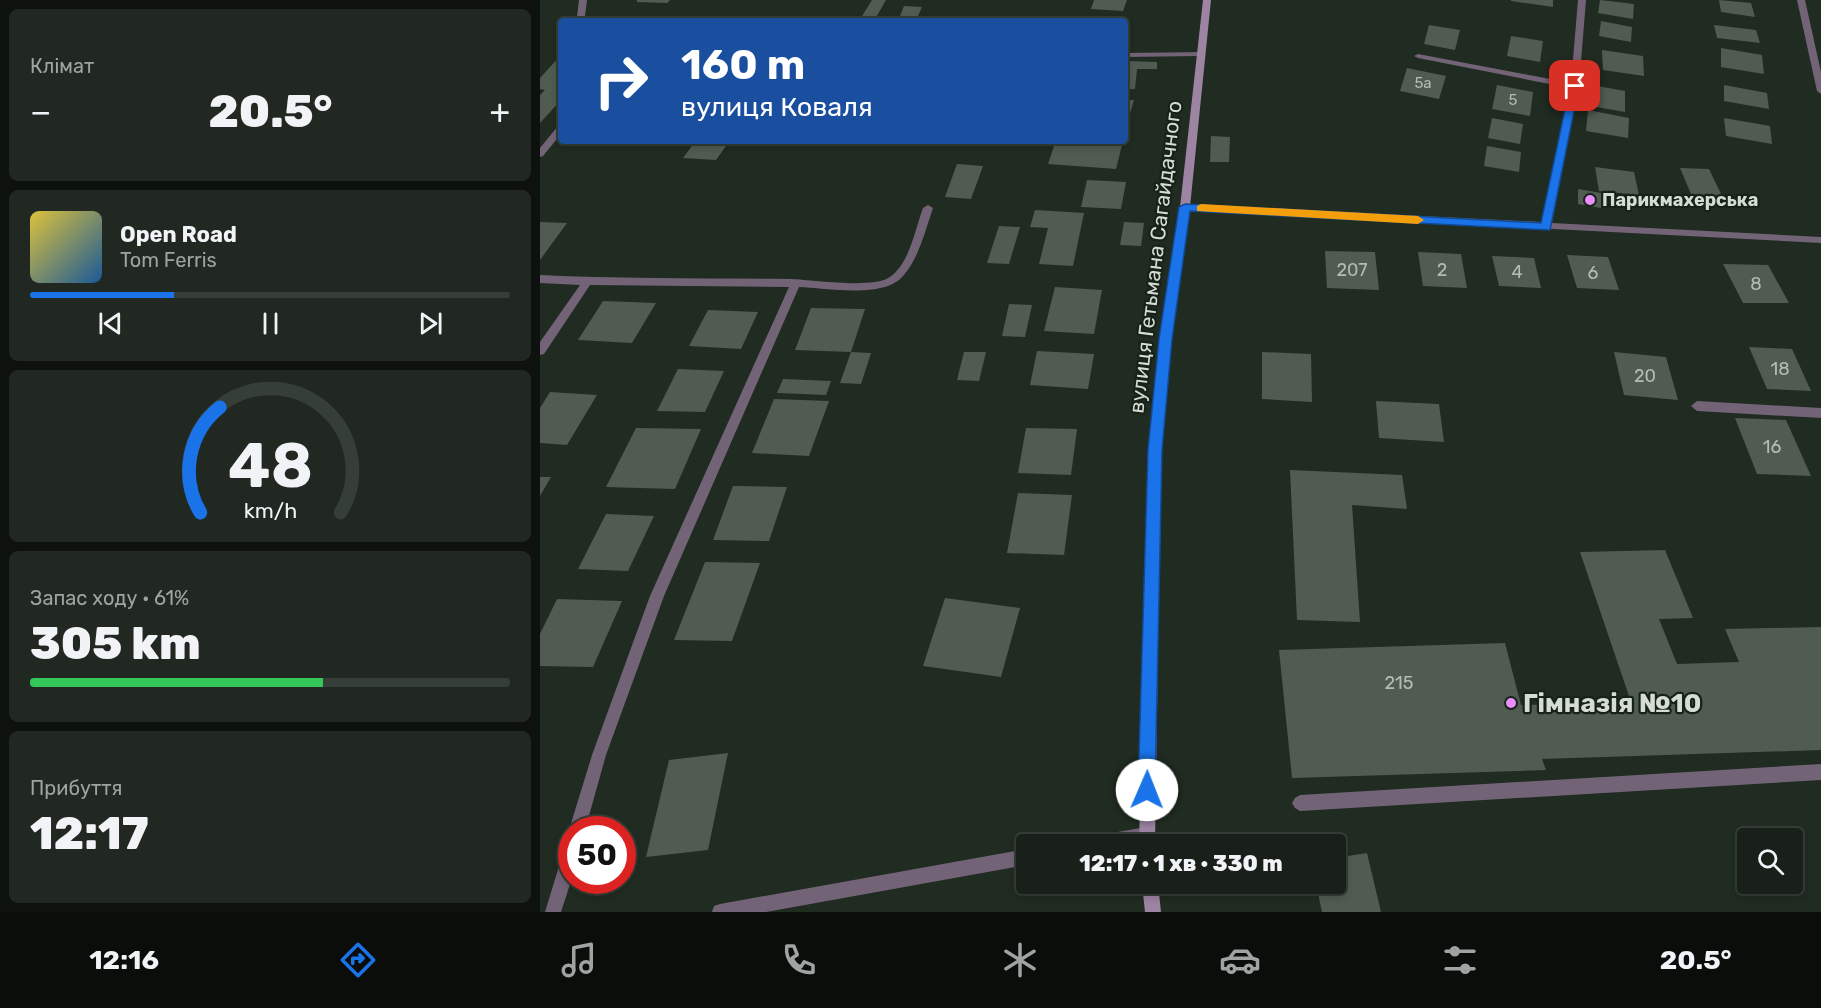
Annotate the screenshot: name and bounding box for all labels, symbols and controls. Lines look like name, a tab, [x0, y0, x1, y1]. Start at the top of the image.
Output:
text: 160 m	[681, 40, 805, 90]
icon: right	[582, 42, 660, 120]
text: Клімат	[30, 54, 94, 78]
pin	[1549, 60, 1600, 111]
icon: arrive	[1558, 69, 1591, 102]
house number: 5а	[1414, 74, 1432, 92]
text: 20.5°	[208, 85, 333, 138]
text: вулиця Коваля	[681, 91, 873, 123]
house number: 5	[1509, 91, 1518, 109]
text: −	[30, 92, 51, 131]
text: +	[489, 92, 510, 131]
street label: вулиця Гетьмана Сагайдачного	[1123, 99, 1187, 415]
place label: Парикмахерська	[1602, 189, 1758, 211]
marker: Парикмахерська	[1583, 193, 1597, 207]
text: Open Road	[120, 221, 237, 248]
text: Tom Ferris	[120, 248, 217, 272]
house number: 207	[1336, 259, 1368, 281]
house number: 2	[1437, 259, 1447, 281]
house number: 4	[1511, 261, 1523, 283]
house number: 6	[1588, 262, 1599, 284]
house number: 8	[1750, 273, 1762, 295]
icon: previous	[94, 307, 127, 340]
icon: pause	[254, 307, 287, 340]
icon: next	[414, 307, 447, 340]
house number: 18	[1770, 358, 1790, 380]
house number: 20	[1634, 365, 1656, 387]
text: 48	[228, 429, 312, 503]
house number: 16	[1763, 436, 1781, 458]
text: km/h	[243, 498, 297, 523]
text: Запас ходу · 61%	[30, 586, 189, 610]
text: 305 km	[30, 617, 201, 670]
house number: 215	[1385, 672, 1413, 694]
place label: Гімназія №10	[1523, 688, 1701, 719]
marker: Гімназія №10	[1504, 696, 1518, 710]
position arrow	[1115, 758, 1179, 822]
text: Прибуття	[30, 776, 122, 800]
text: 12:17	[30, 807, 149, 860]
speed limit sign: 50	[558, 816, 636, 894]
map controls	[1737, 828, 1803, 894]
button: search	[1737, 828, 1803, 894]
text: 12:17 · 1 хв · 330 m	[1079, 850, 1283, 877]
icon: directions	[337, 939, 379, 981]
icon: music	[558, 939, 600, 981]
icon: phone	[778, 939, 820, 981]
icon: climate	[999, 939, 1041, 981]
icon: car	[1219, 939, 1261, 981]
icon: filters	[1439, 939, 1481, 981]
text: 12:16	[89, 944, 159, 976]
text: 20.5°	[1660, 944, 1732, 976]

